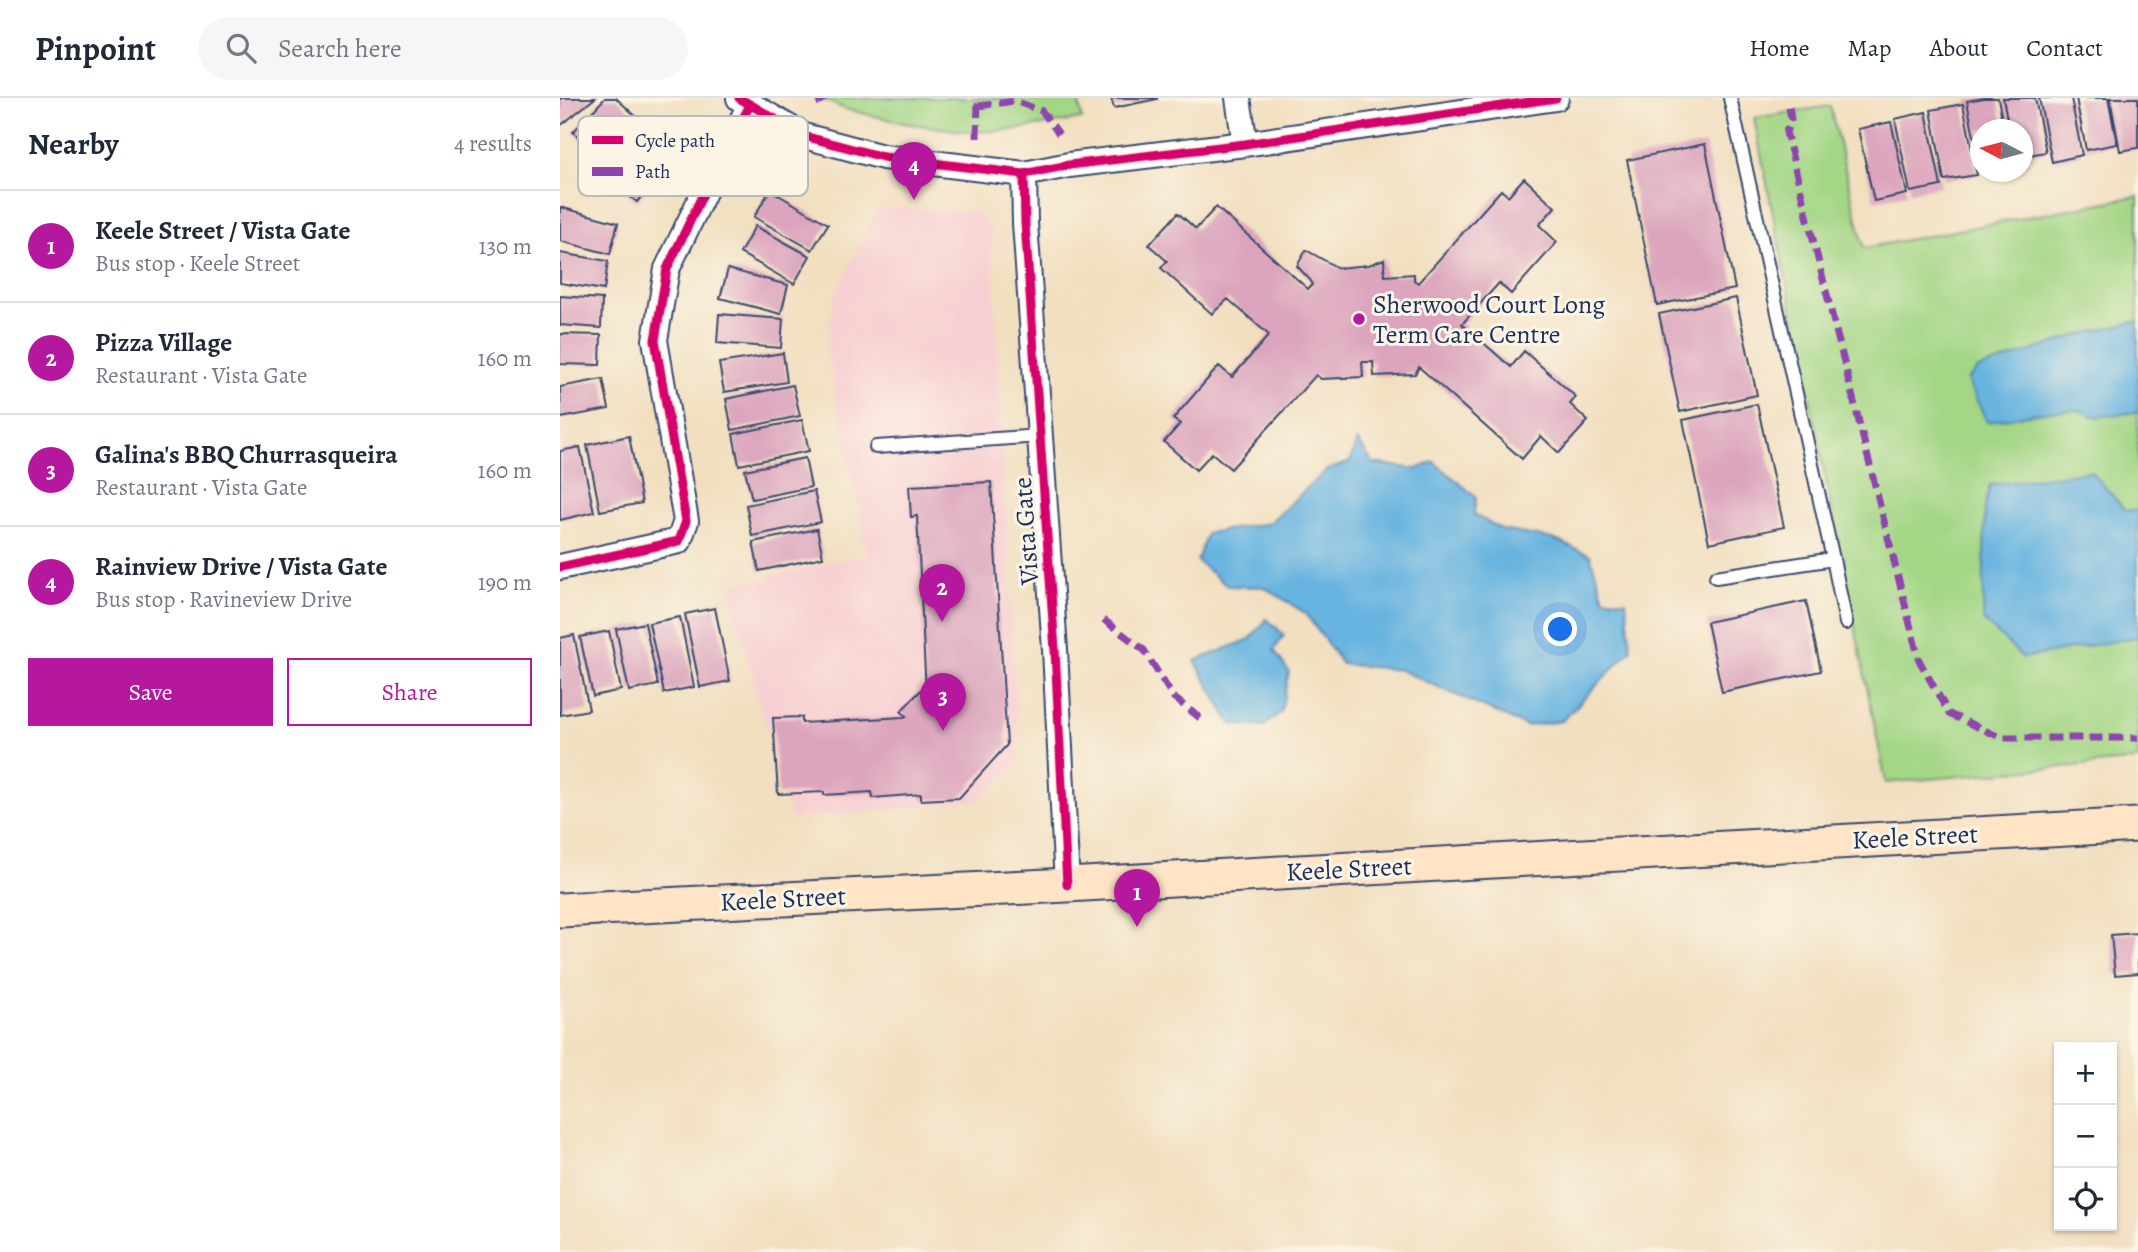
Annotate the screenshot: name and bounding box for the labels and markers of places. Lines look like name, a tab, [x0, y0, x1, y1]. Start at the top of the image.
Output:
pin: 4	[891, 142, 937, 200]
place label: Sherwood Court Long Term Care Centre	[1373, 287, 1605, 352]
marker: Sherwood Court Long Term Care Centre	[1351, 311, 1367, 327]
pin: 2	[919, 564, 965, 622]
pin: 3	[920, 673, 966, 731]
pin: 1	[1114, 869, 1160, 927]

